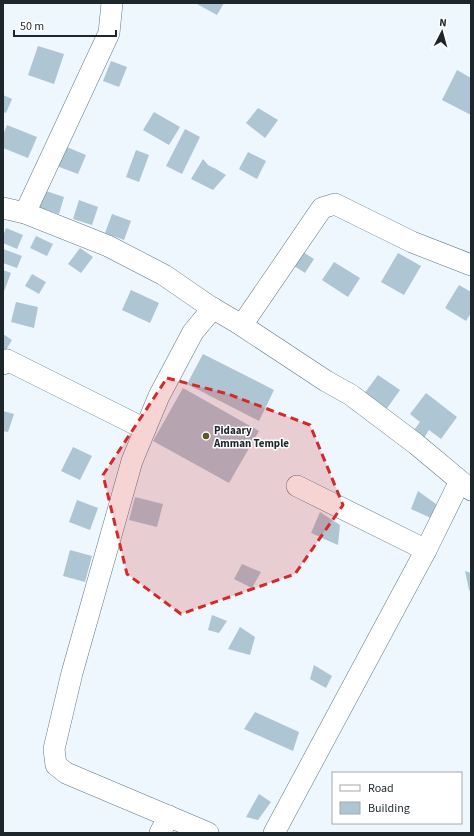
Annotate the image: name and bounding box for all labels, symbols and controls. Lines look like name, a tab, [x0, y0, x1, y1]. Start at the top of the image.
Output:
scale bar	[14, 12, 116, 38]
north arrow	[422, 12, 462, 52]
text: N	[439, 15, 447, 30]
text: 50 m	[20, 18, 44, 35]
place label: Pidaary Amman Temple	[213, 423, 289, 451]
marker: Pidaary Amman Temple	[201, 431, 211, 441]
legend	[332, 772, 462, 824]
text: Road	[368, 780, 394, 797]
text: Building	[368, 800, 410, 817]

